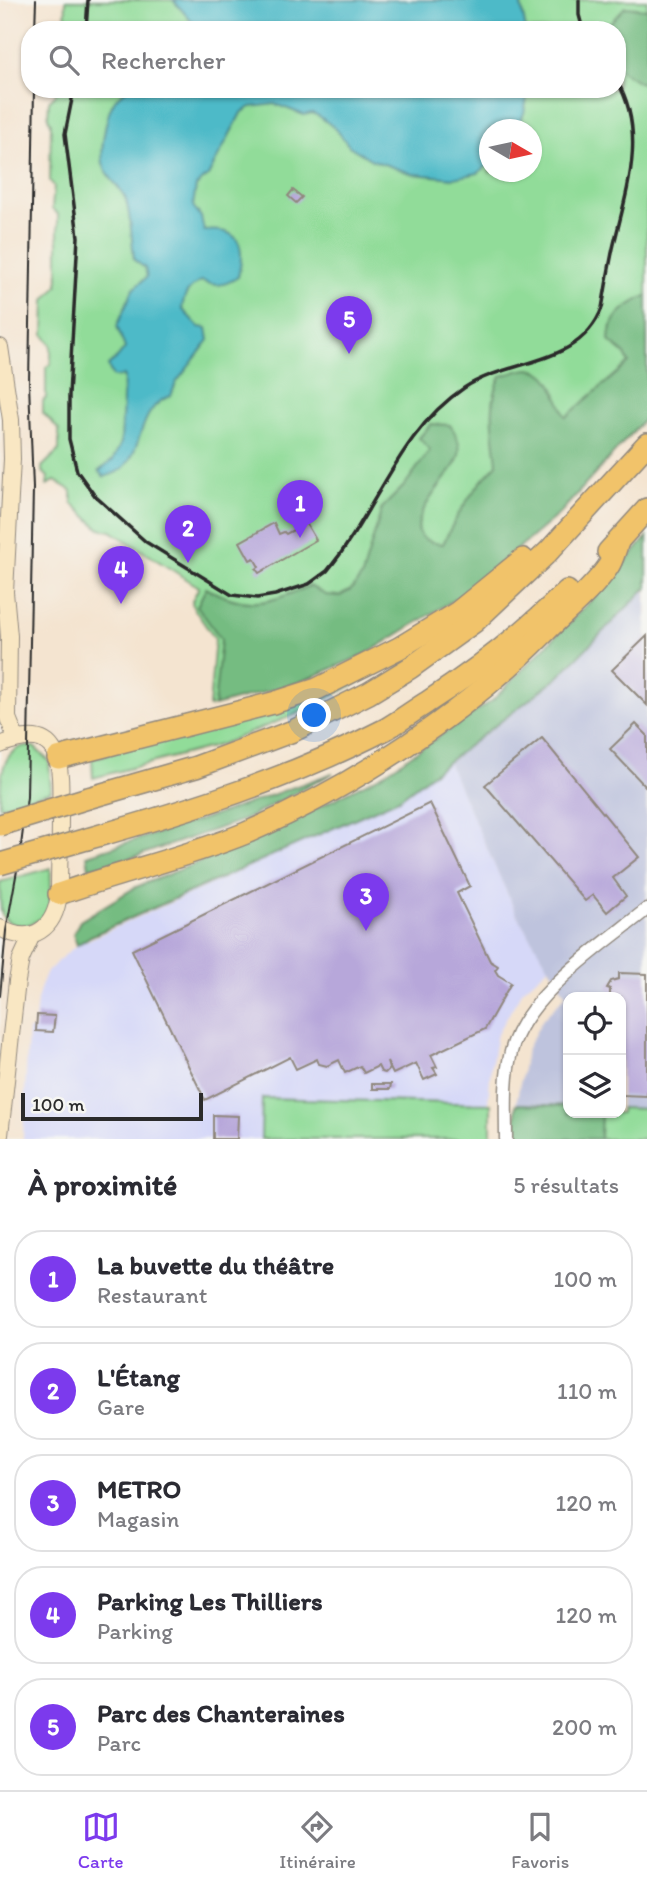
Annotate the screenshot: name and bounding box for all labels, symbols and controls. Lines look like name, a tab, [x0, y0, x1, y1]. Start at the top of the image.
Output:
search box	[21, 21, 626, 98]
icon: search	[45, 41, 83, 79]
text: Rechercher	[101, 44, 225, 76]
north arrow	[479, 119, 542, 182]
pin: 5	[326, 296, 372, 354]
pin: 1	[277, 480, 323, 538]
pin: 2	[165, 505, 211, 563]
pin: 4	[98, 546, 144, 604]
your location	[297, 698, 331, 732]
pin: 3	[343, 873, 389, 931]
map controls	[563, 992, 626, 1118]
button: locate	[563, 992, 626, 1055]
button: layers	[563, 1055, 626, 1118]
scale bar	[21, 1090, 203, 1122]
text: 100 m	[32, 1093, 84, 1116]
text: À proximité	[28, 1166, 177, 1203]
text: 5 résultats	[513, 1171, 619, 1199]
text: La buvette du théâtre	[97, 1249, 334, 1281]
text: 1	[48, 1265, 58, 1293]
text: 100 m	[553, 1265, 617, 1293]
text: Restaurant	[97, 1281, 207, 1309]
text: L'Étang	[97, 1361, 180, 1393]
text: 2	[47, 1377, 59, 1405]
text: 110 m	[557, 1377, 617, 1405]
text: Gare	[97, 1393, 145, 1421]
text: METRO	[97, 1473, 181, 1505]
text: 3	[47, 1489, 59, 1517]
text: 120 m	[556, 1489, 617, 1517]
text: Magasin	[97, 1505, 179, 1533]
text: Parking Les Thilliers	[97, 1585, 323, 1617]
text: 4	[46, 1601, 60, 1629]
text: 120 m	[556, 1601, 617, 1629]
text: Parking	[97, 1617, 173, 1645]
text: Parc des Chanteraines	[97, 1697, 345, 1729]
text: 5	[47, 1713, 59, 1741]
text: 200 m	[552, 1713, 617, 1741]
text: Parc	[97, 1729, 141, 1757]
tab: Carte	[78, 1808, 124, 1873]
tab: Itinéraire	[279, 1808, 356, 1873]
tab: Favoris	[511, 1808, 569, 1873]

